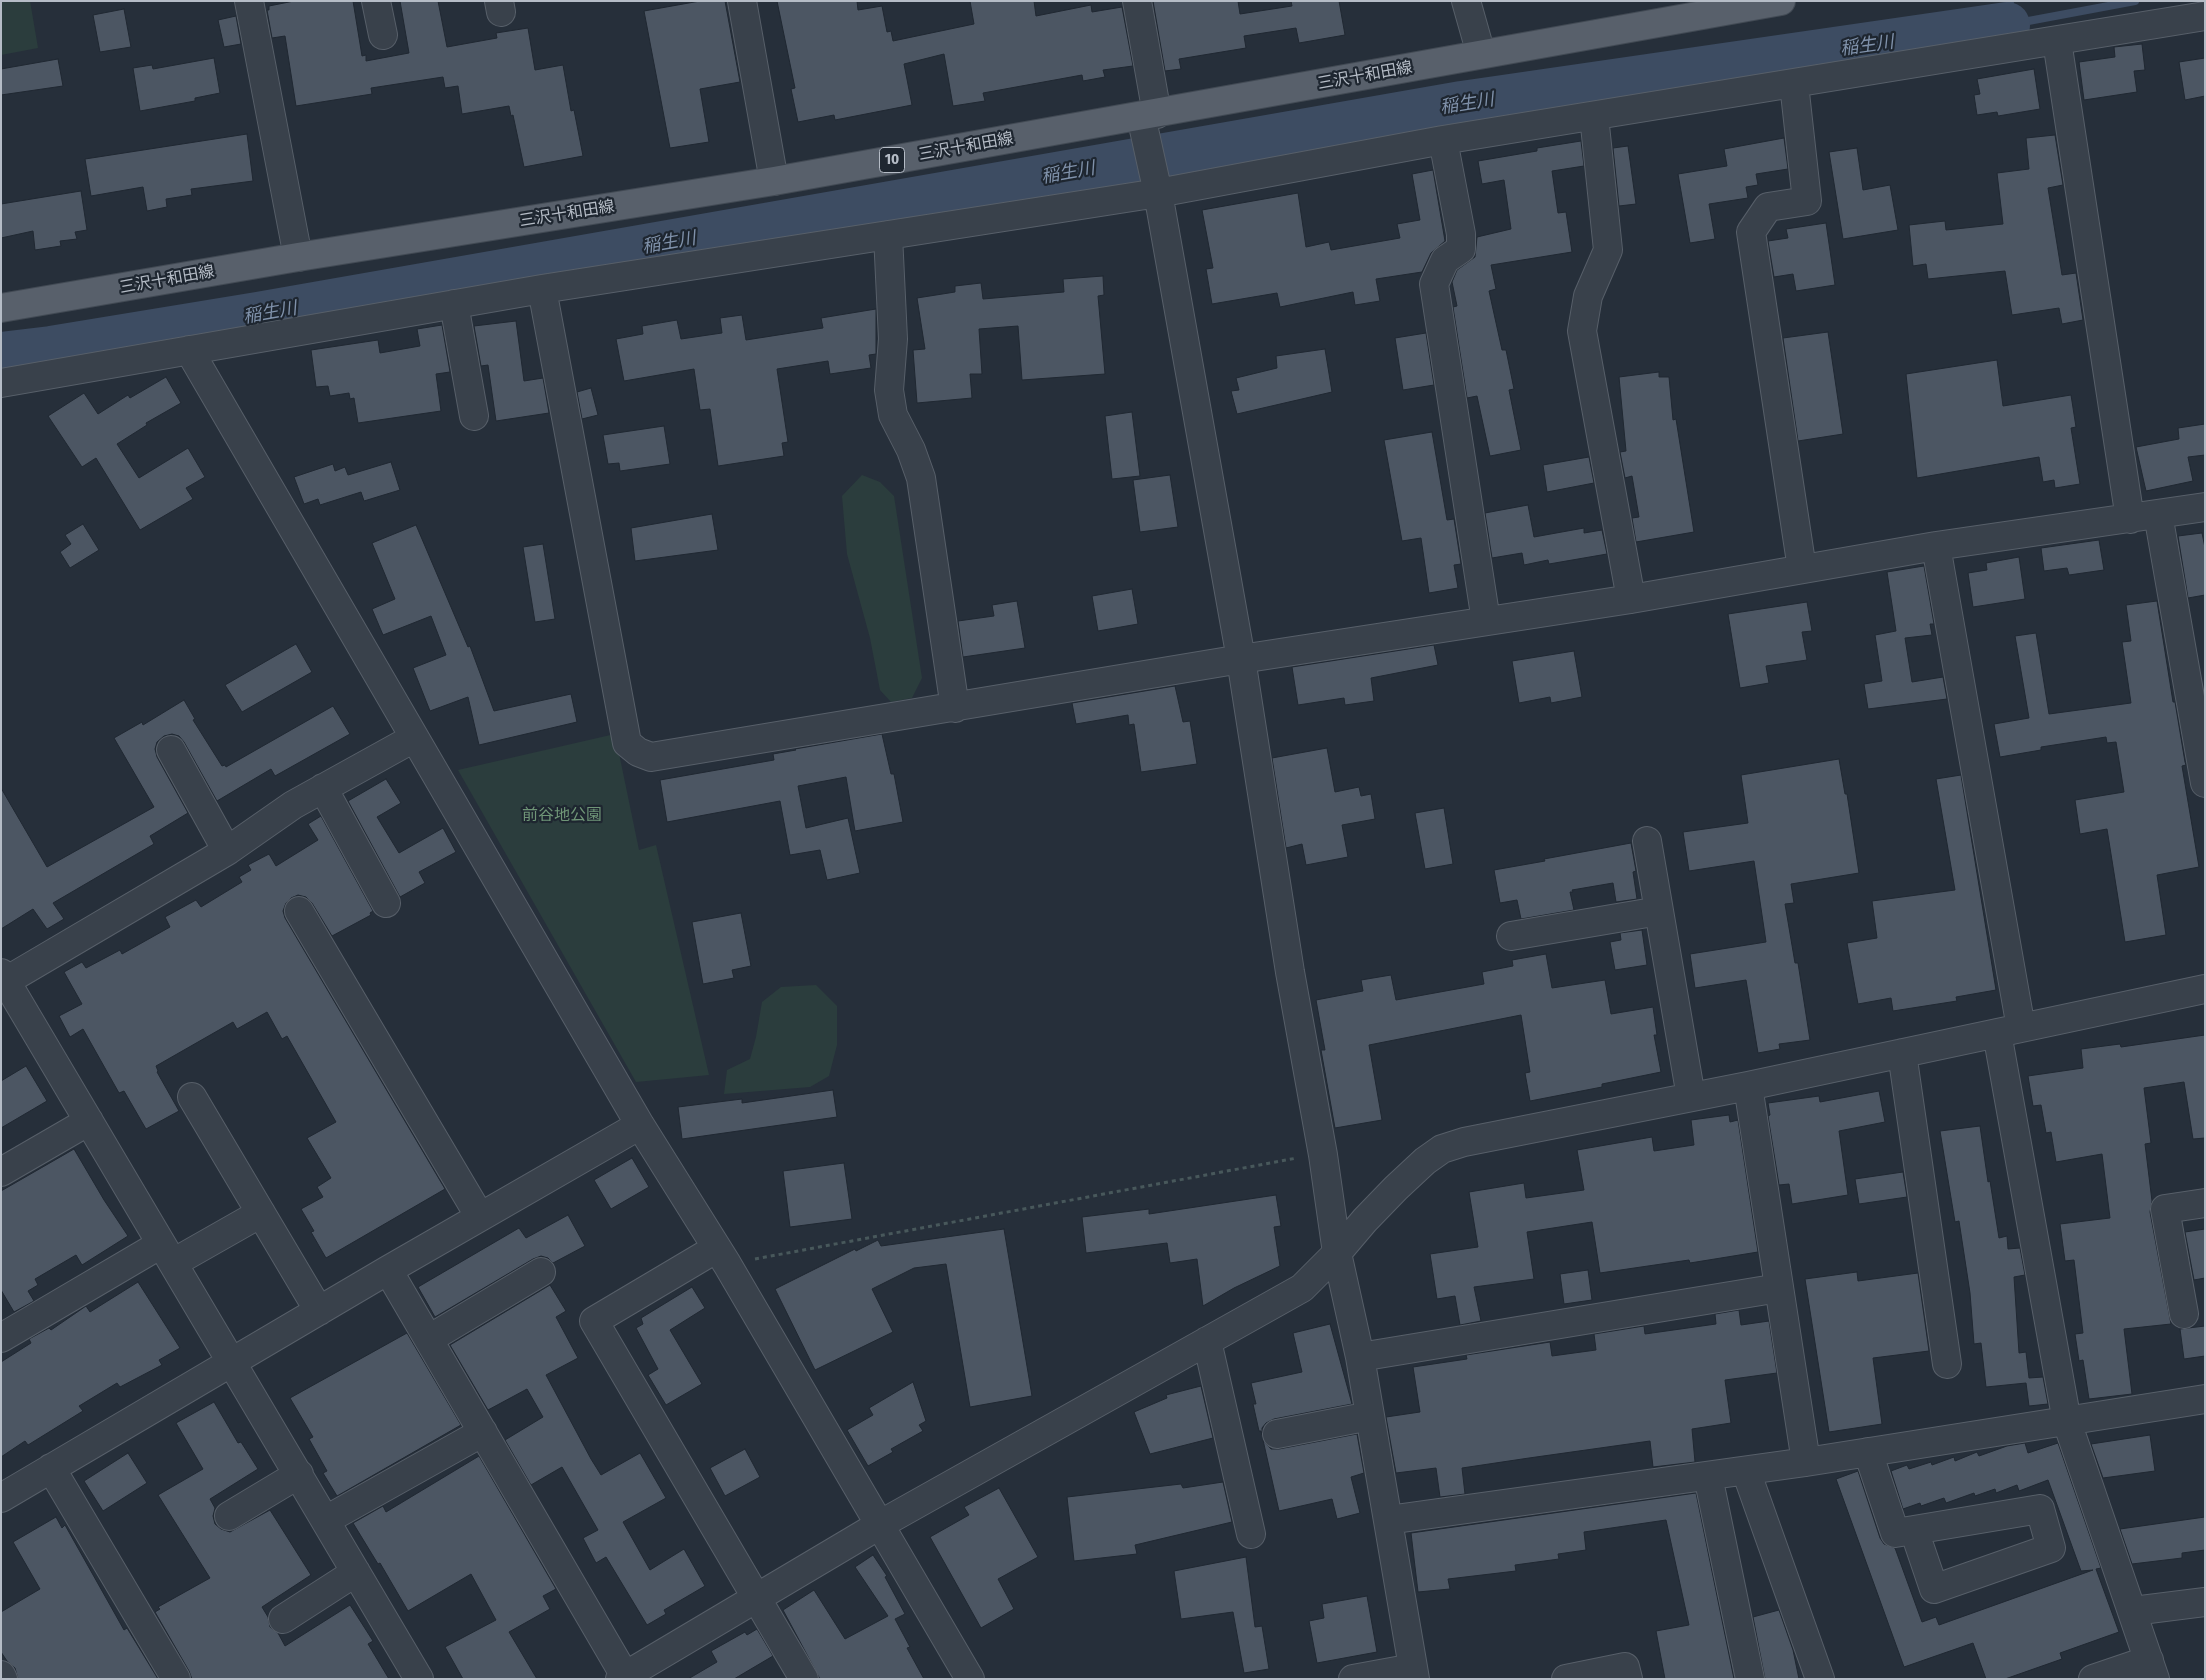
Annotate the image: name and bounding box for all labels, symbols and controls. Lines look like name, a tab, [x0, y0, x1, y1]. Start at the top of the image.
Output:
water label: 稲生川	[1839, 32, 1895, 60]
street label: 三沢十和田線	[1316, 58, 1414, 94]
water label: 稲生川	[1439, 89, 1495, 119]
street label: 三沢十和田線	[917, 129, 1015, 165]
road number: 10	[880, 148, 904, 172]
water label: 稲生川	[1040, 158, 1096, 188]
street label: 三沢十和田線	[518, 197, 616, 231]
water label: 稲生川	[641, 228, 697, 258]
street label: 三沢十和田線	[118, 262, 216, 298]
water label: 稲生川	[242, 298, 298, 328]
park label: 前谷地公園	[522, 806, 602, 826]

